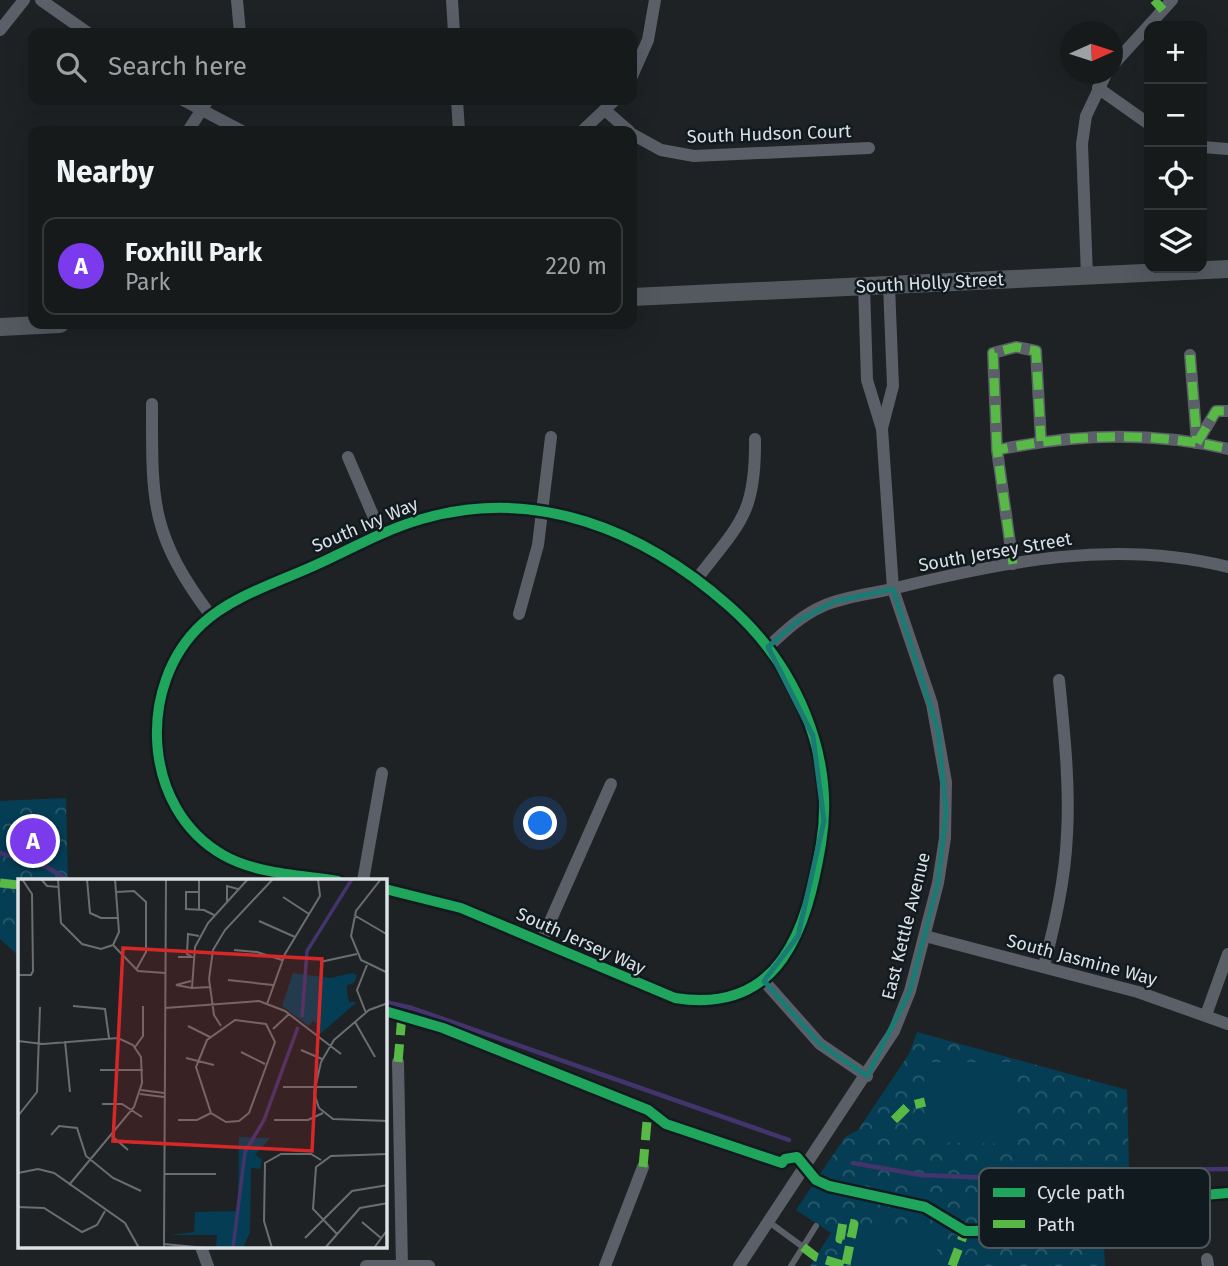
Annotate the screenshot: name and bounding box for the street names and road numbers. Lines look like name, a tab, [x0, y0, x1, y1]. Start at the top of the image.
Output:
street label: South Hudson Court	[686, 120, 852, 148]
street label: South Holly Street	[855, 268, 1005, 298]
street label: South Ivy Way	[309, 493, 421, 557]
street label: South Jersey Street	[917, 528, 1074, 576]
street label: East Kettle Avenue	[877, 850, 935, 1002]
street label: South Jersey Way	[513, 903, 649, 979]
street label: South Jasmine Way	[1005, 929, 1160, 991]

